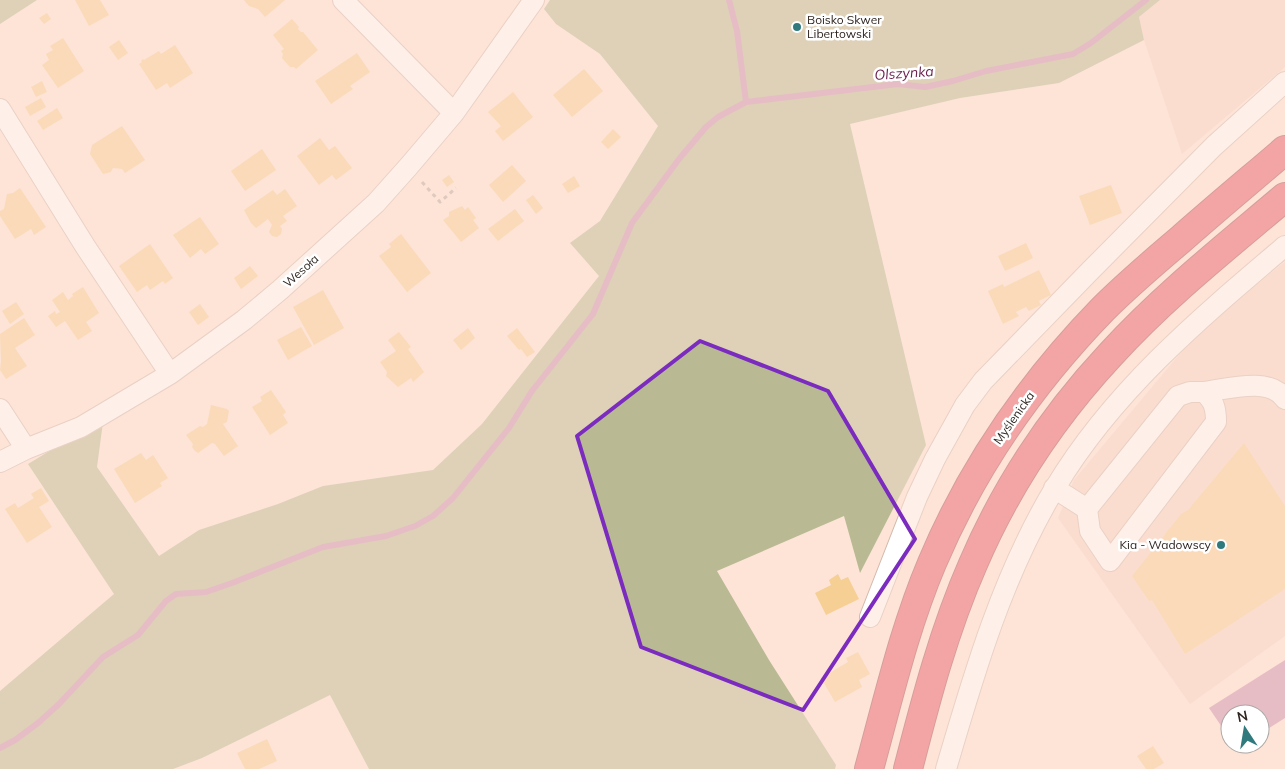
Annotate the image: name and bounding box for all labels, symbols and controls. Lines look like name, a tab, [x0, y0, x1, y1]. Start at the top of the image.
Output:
place label: Boisko Skwer Libertowski	[807, 12, 882, 41]
marker: Boisko Skwer Libertowski	[791, 21, 803, 33]
water label: Olszynka	[874, 62, 934, 84]
street label: Wesoła	[280, 251, 321, 290]
street label: Myślenicka	[990, 388, 1037, 447]
place label: Kia - Wadowscy	[1119, 537, 1212, 552]
marker: Kia - Wadowscy	[1215, 539, 1227, 551]
north arrow	[1220, 704, 1270, 754]
text: N	[1235, 706, 1249, 726]

